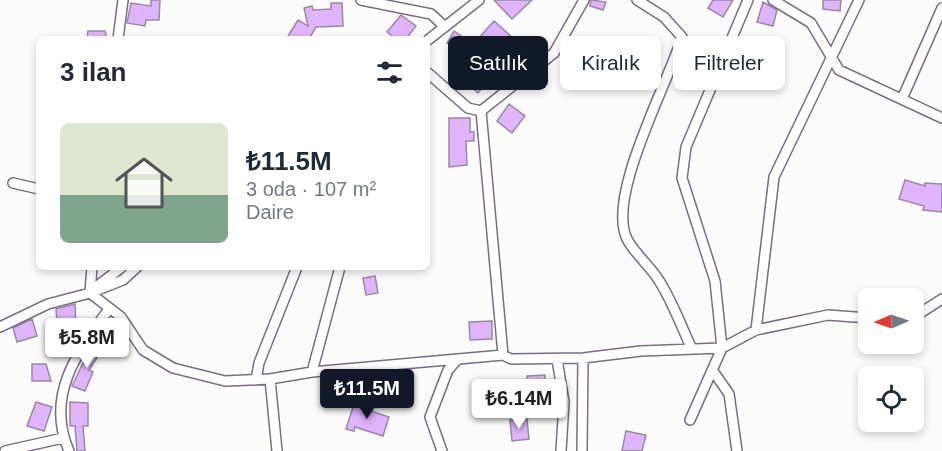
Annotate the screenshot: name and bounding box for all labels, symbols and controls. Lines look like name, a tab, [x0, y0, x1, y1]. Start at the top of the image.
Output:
chip: Satılık	[448, 36, 548, 90]
chip: Kiralık	[560, 36, 661, 90]
chip: Filtreler	[673, 36, 785, 90]
icon: filters	[373, 56, 406, 89]
text: 3 ilan	[60, 57, 126, 87]
text: ₺11.5M	[246, 146, 332, 176]
icon: home	[108, 147, 180, 219]
text: 3 oda · 107 m²	[246, 178, 376, 200]
text: Daire	[246, 201, 294, 223]
north arrow	[858, 288, 924, 354]
map controls	[858, 288, 924, 432]
pin: ₺5.8M	[45, 318, 129, 369]
text: ₺5.8M	[59, 326, 115, 348]
button: locate	[858, 366, 924, 432]
pin: ₺11.5M	[318, 369, 416, 420]
text: ₺11.5M	[334, 377, 400, 399]
pin: ₺6.14M	[470, 379, 568, 430]
text: ₺6.14M	[485, 387, 553, 409]

